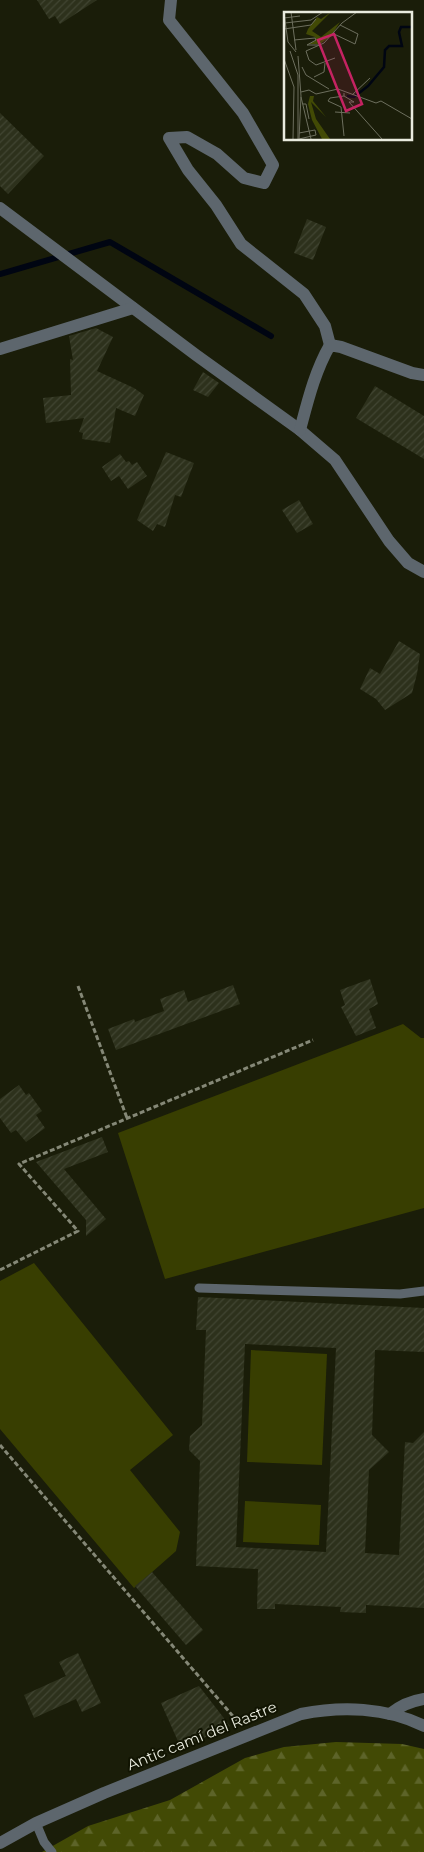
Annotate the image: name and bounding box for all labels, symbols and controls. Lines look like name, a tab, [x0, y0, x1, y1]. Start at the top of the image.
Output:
inset map	[284, 12, 412, 140]
street label: Antic camí del Rastre	[124, 1697, 279, 1774]

